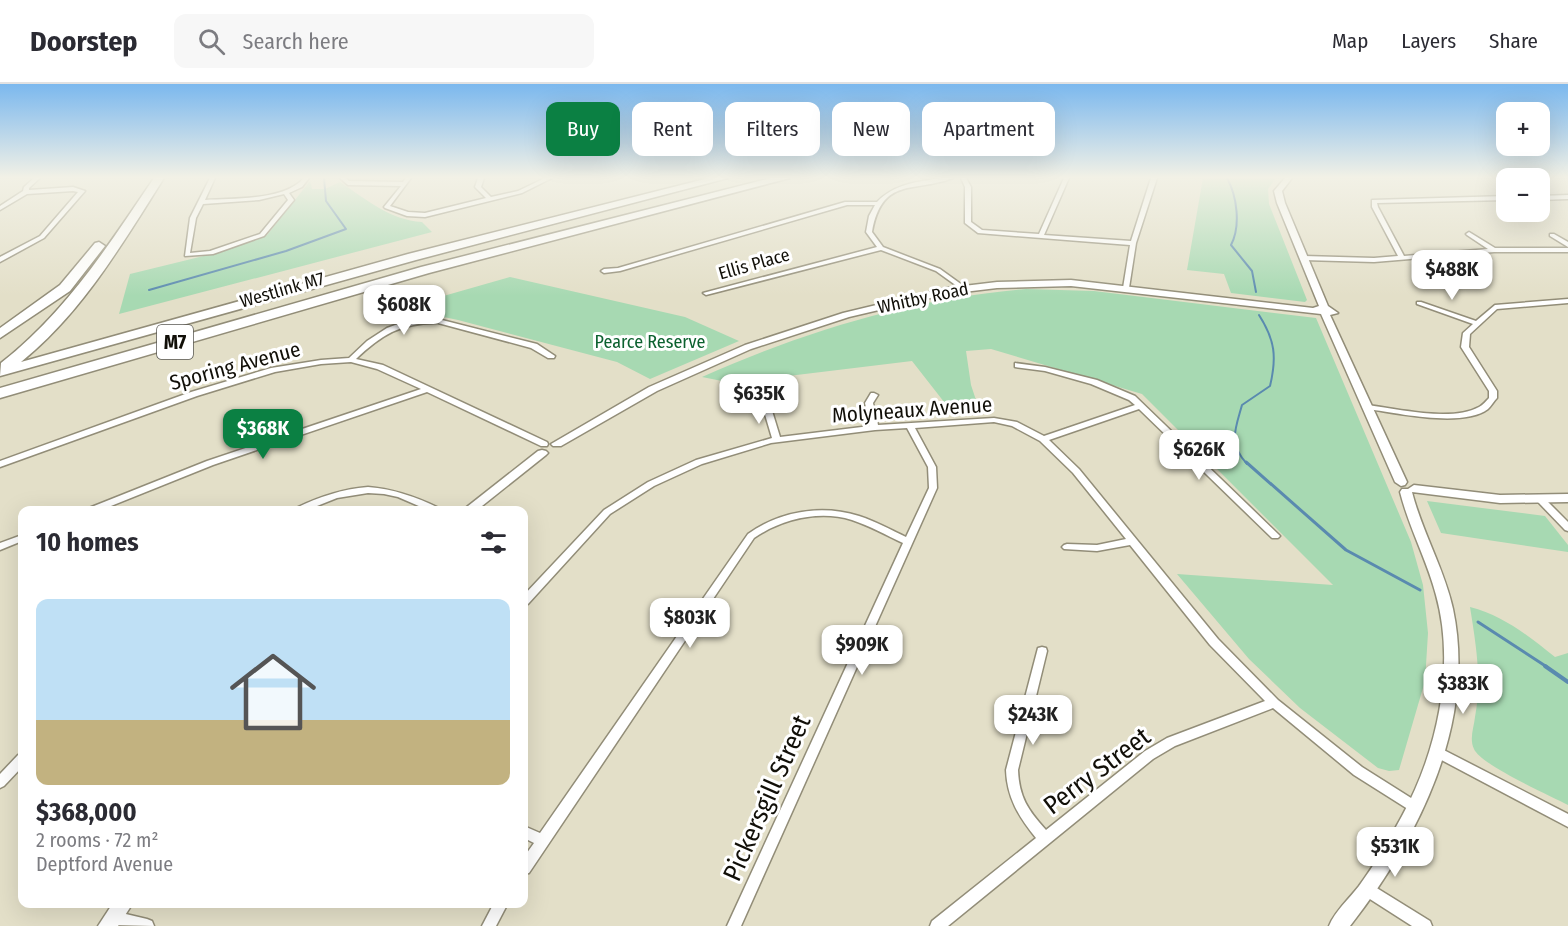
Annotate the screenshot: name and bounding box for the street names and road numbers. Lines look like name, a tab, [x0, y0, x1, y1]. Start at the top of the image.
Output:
street label: Ellis Place	[716, 243, 792, 285]
street label: Westlink M7	[237, 267, 327, 313]
street label: Whitby Road	[875, 278, 971, 318]
road number: M7	[157, 325, 193, 359]
street label: Sporing Avenue	[167, 336, 303, 396]
street label: Molyneaux Avenue	[831, 391, 993, 429]
street label: Pickersgill Street	[717, 710, 818, 886]
street label: Perry Street	[1038, 721, 1157, 821]

